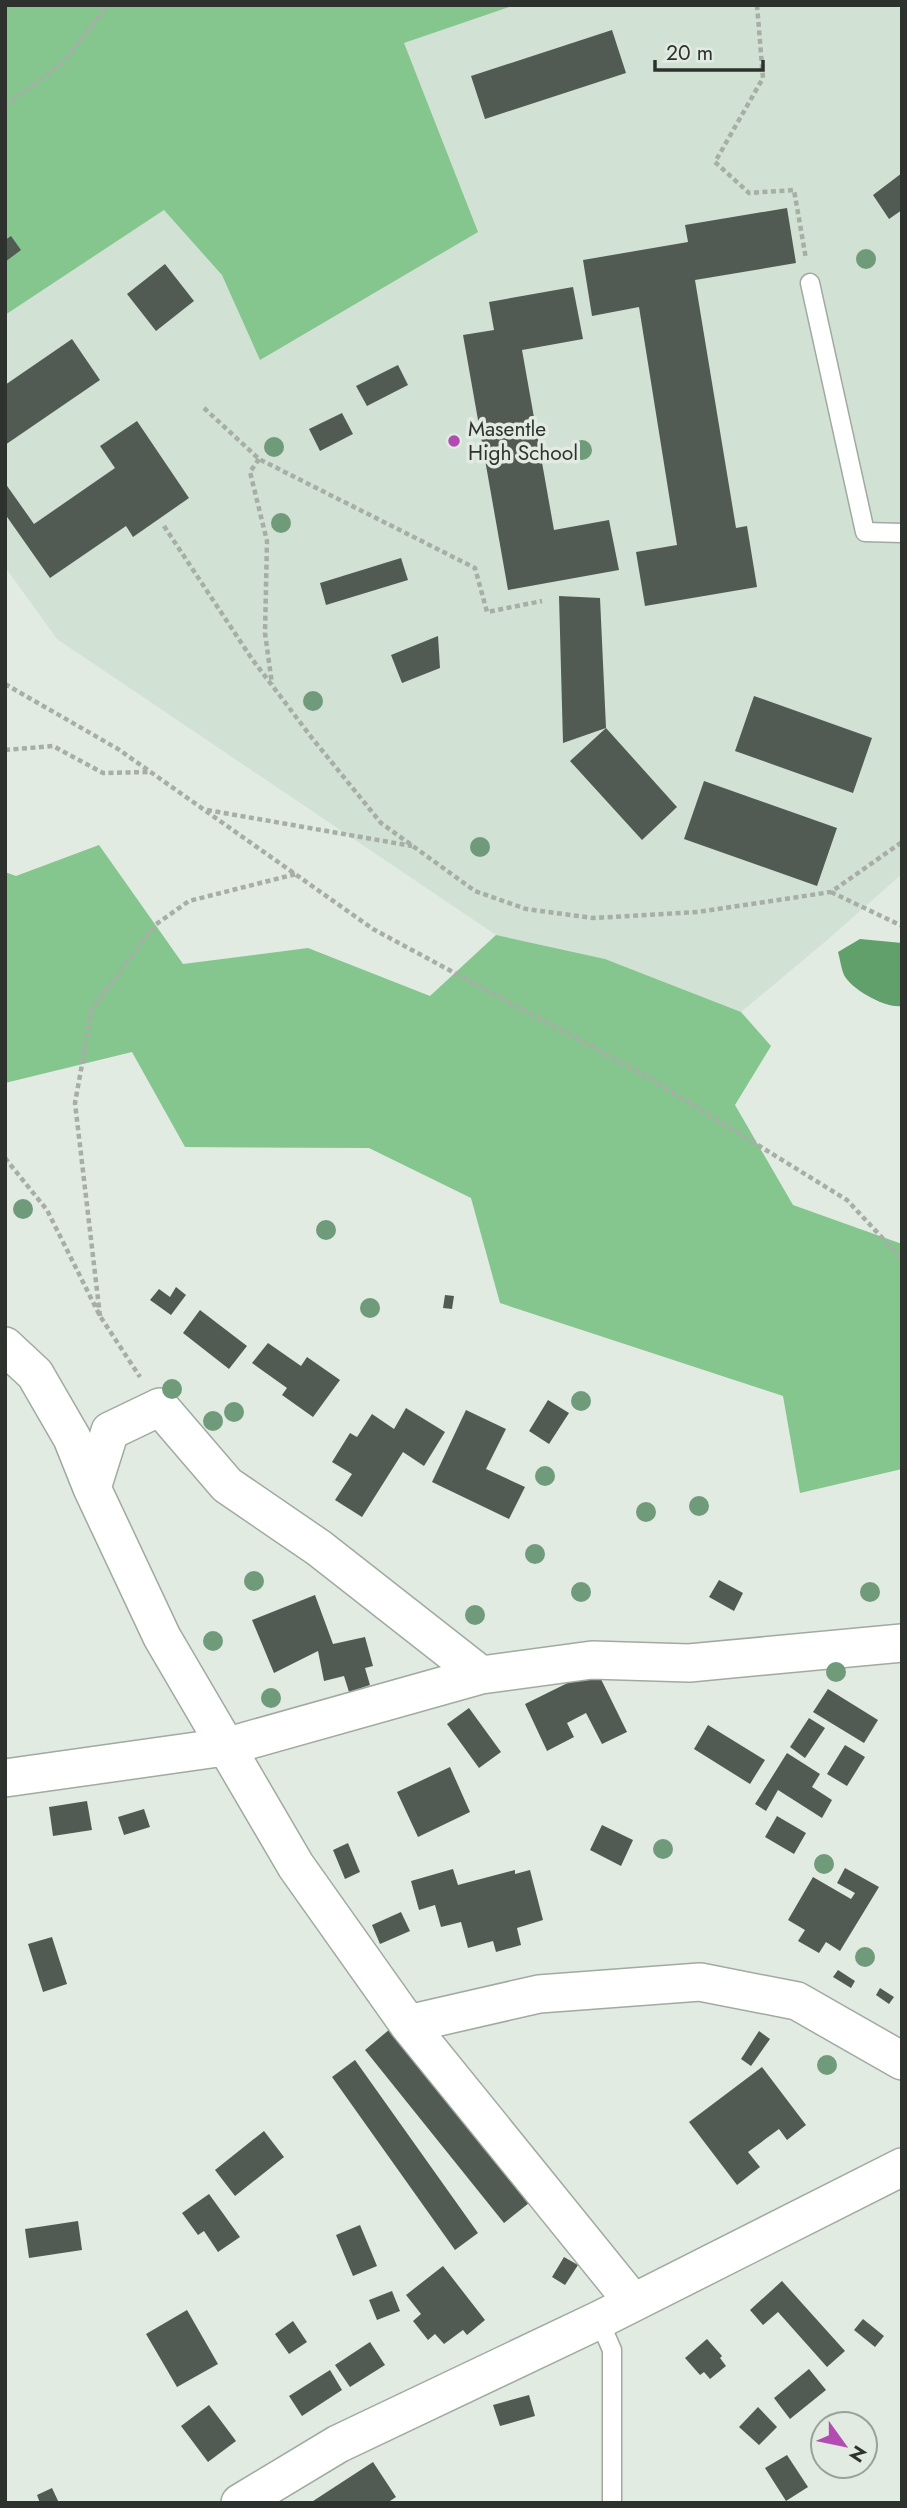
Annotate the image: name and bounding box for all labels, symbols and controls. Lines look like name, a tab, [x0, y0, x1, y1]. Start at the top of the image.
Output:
scale bar	[655, 28, 764, 72]
text: 20 m	[666, 38, 713, 68]
place label: Masentle High School	[468, 414, 578, 468]
marker: Masentle High School	[446, 433, 462, 449]
north arrow	[809, 2410, 879, 2480]
text: N	[842, 2440, 873, 2468]

